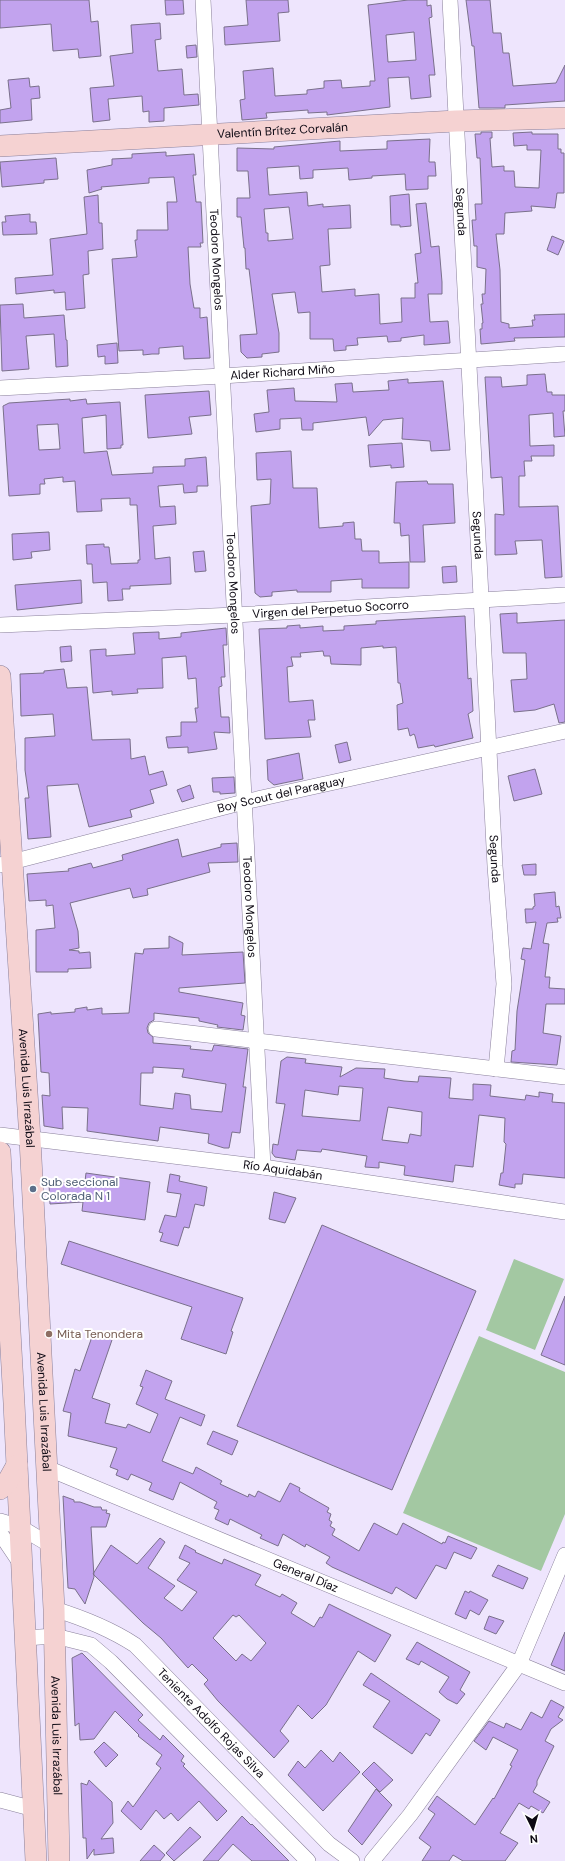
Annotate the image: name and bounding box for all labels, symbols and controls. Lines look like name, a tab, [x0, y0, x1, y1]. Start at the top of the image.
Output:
street label: Valentín Brítez Corvalán	[217, 119, 349, 142]
street label: Segunda	[452, 187, 470, 236]
street label: Teodoro Mongelos	[206, 208, 227, 311]
street label: Alder Richard Miño	[230, 361, 335, 383]
street label: Segunda	[469, 511, 487, 560]
street label: Teodoro Mongelos	[222, 532, 244, 635]
street label: Virgen del Perpetuo Socorro	[252, 596, 409, 622]
street label: Boy Scout del Paraguay	[216, 772, 347, 817]
street label: Segunda	[485, 834, 504, 884]
street label: Teodoro Mongelos	[239, 855, 260, 958]
street label: Avenida Luis Irrazábal	[15, 1028, 38, 1148]
street label: Río Aquidabán	[242, 1157, 324, 1184]
place label: Sub seccional Colorada N 1	[41, 1174, 118, 1204]
marker: Sub seccional Colorada N 1	[28, 1184, 38, 1194]
place label: Mita Tenondera	[57, 1326, 143, 1342]
marker: Mita Tenondera	[44, 1329, 54, 1339]
street label: Avenida Luis Irrazábal	[33, 1352, 55, 1472]
street label: General Díaz	[270, 1555, 341, 1596]
street label: Teniente Adolfo Rojas Silva	[154, 1665, 268, 1781]
street label: Avenida Luis Irrazábal	[47, 1675, 66, 1795]
north arrow	[513, 1809, 553, 1849]
text: N	[529, 1832, 538, 1846]

